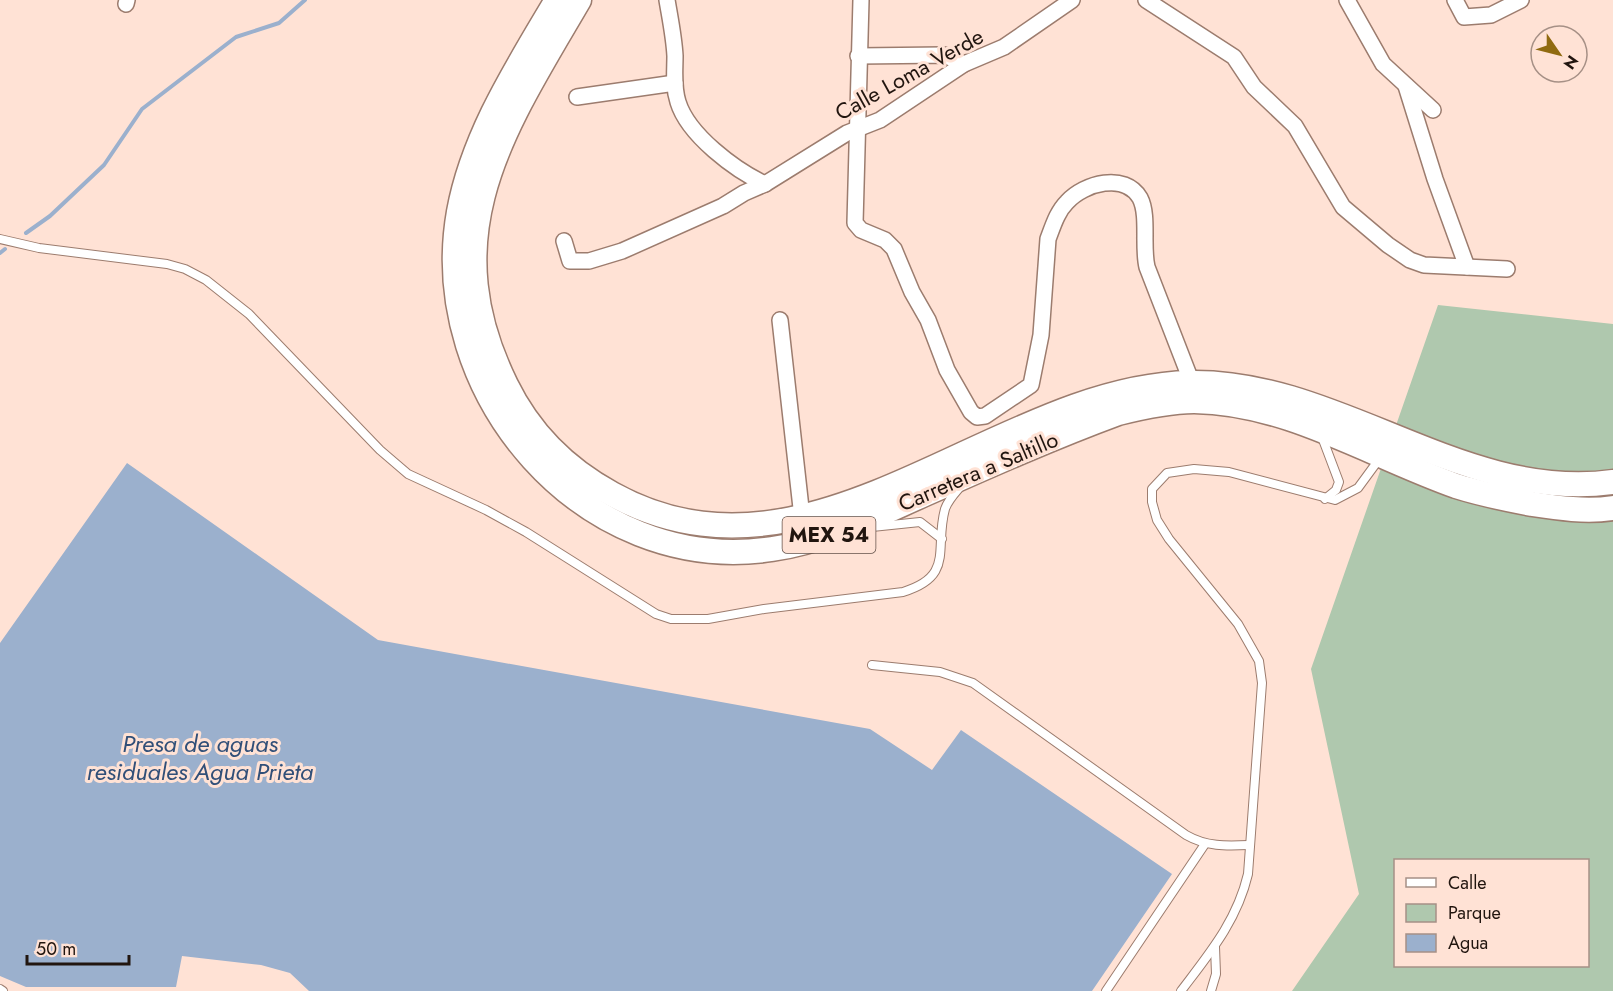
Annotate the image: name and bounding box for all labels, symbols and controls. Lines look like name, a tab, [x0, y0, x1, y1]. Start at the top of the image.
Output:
street label: Calle Loma Verde	[829, 20, 989, 128]
north arrow	[1529, 24, 1589, 84]
text: N	[1558, 51, 1584, 74]
street label: Carretera a Saltillo	[893, 423, 1063, 519]
road number: MEX 54	[782, 517, 876, 553]
water label: Presa de aguas residuales Agua Prieta	[87, 726, 313, 789]
legend	[1394, 859, 1589, 967]
text: Calle	[1448, 870, 1487, 896]
text: Parque	[1448, 900, 1501, 926]
scale bar	[27, 928, 129, 966]
text: Agua	[1448, 930, 1488, 956]
text: 50 m	[36, 936, 76, 962]

